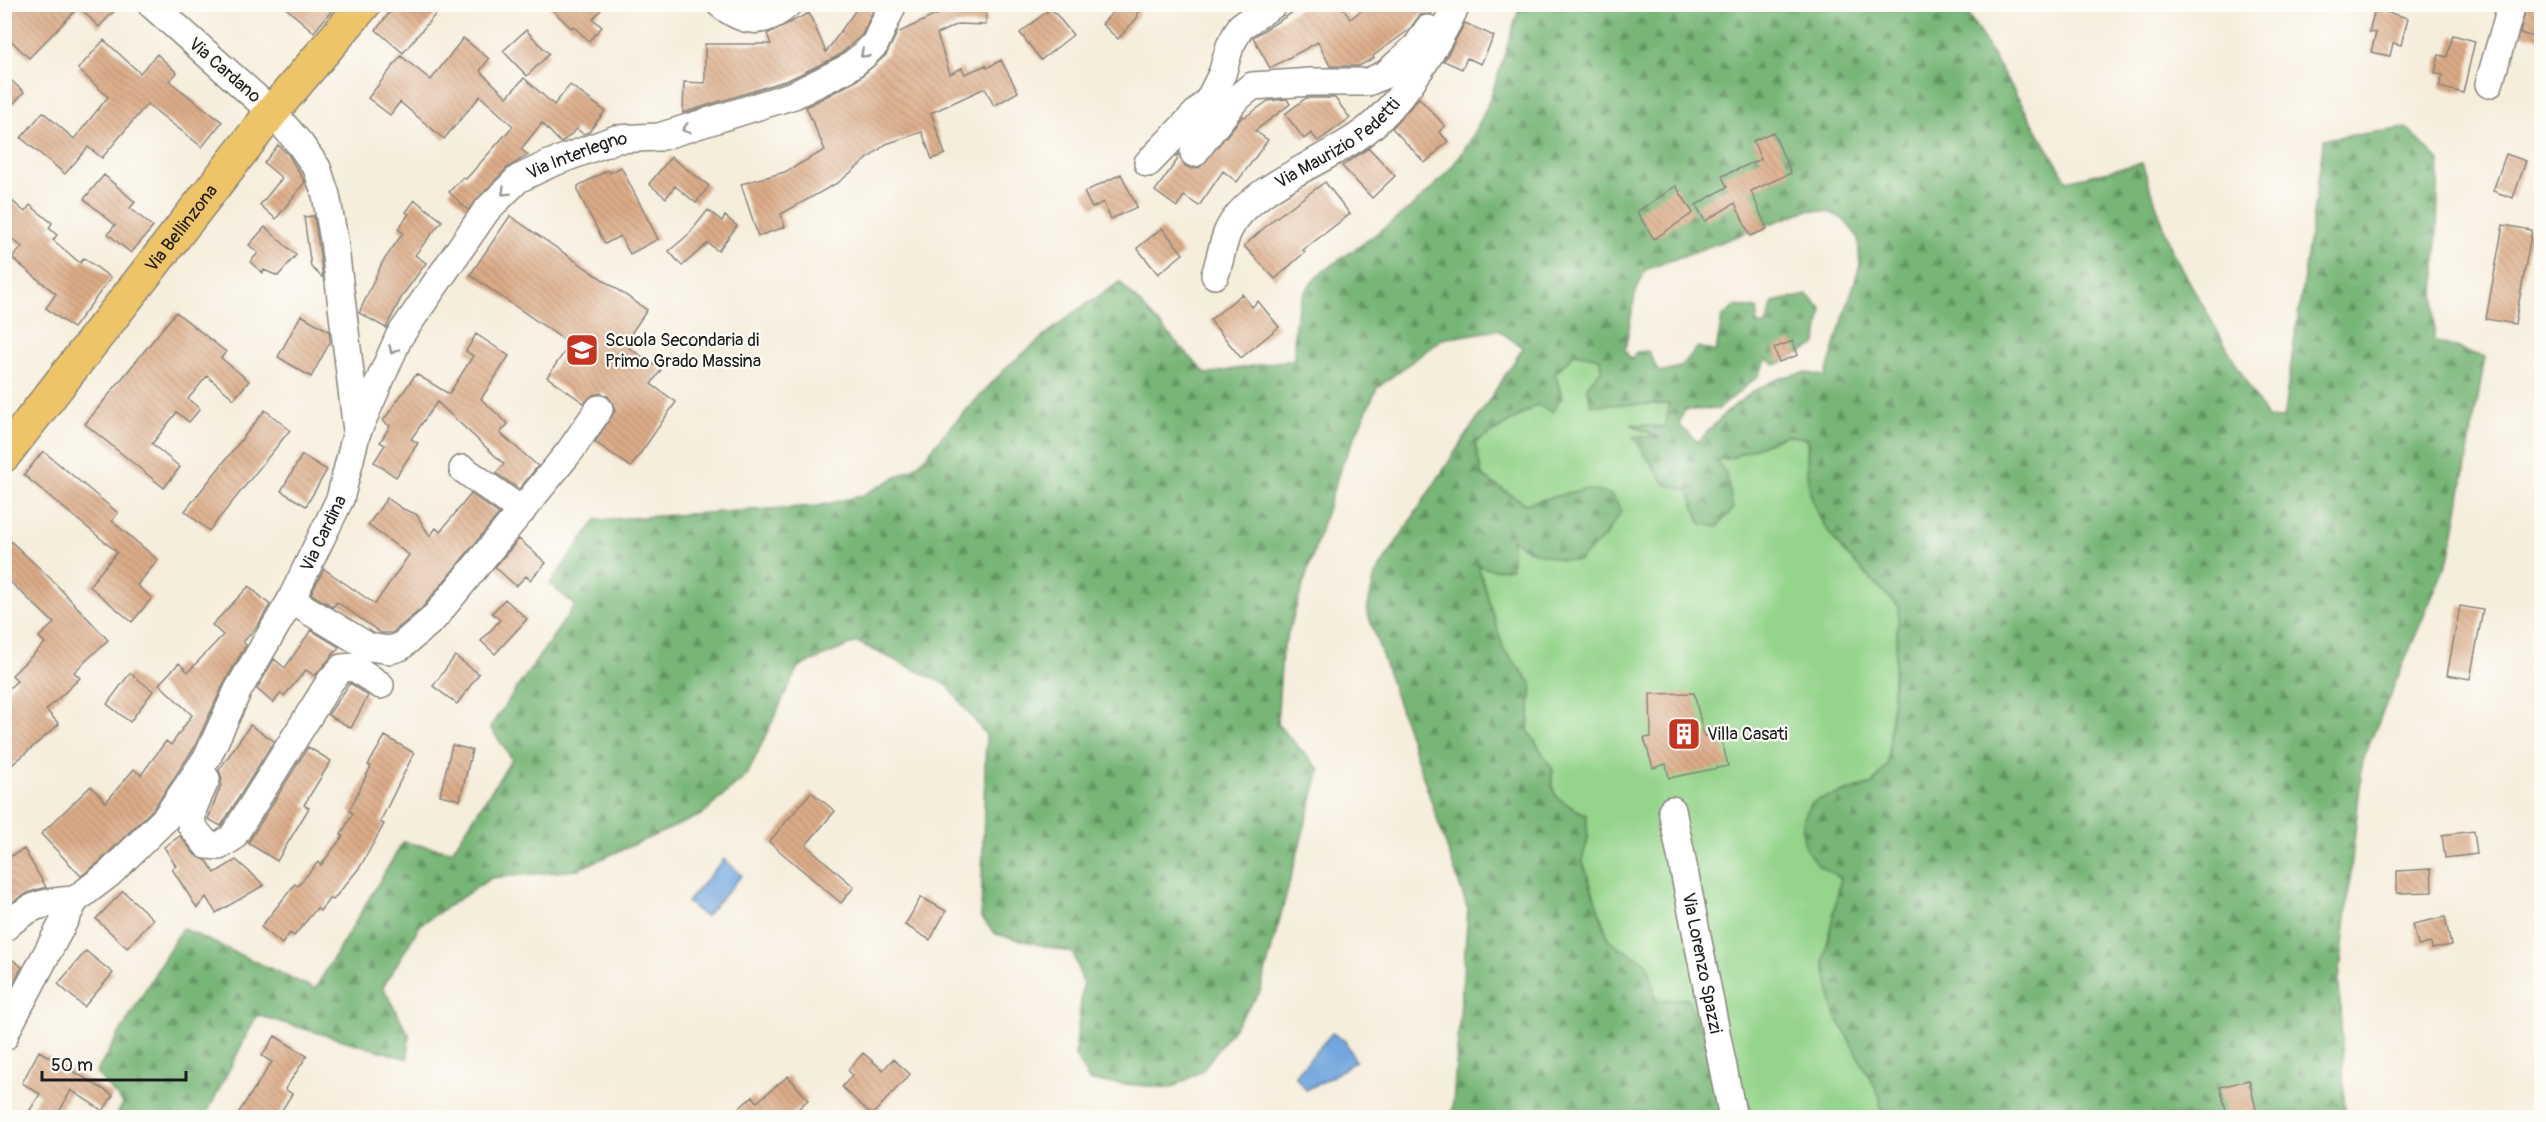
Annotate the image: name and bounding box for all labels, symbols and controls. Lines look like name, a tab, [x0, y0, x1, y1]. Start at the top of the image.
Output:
street label: Via Cardano	[184, 33, 266, 108]
one-way arrow	[860, 47, 871, 58]
street label: Via Maurizio Pedetti	[1271, 94, 1405, 194]
one-way arrow	[681, 122, 692, 134]
street label: Via Interlegno	[523, 127, 628, 185]
street label: Via Bellinzona	[140, 180, 223, 277]
one-way arrow	[502, 184, 513, 195]
place label: Scuola Secondaria di Primo Grado Massina	[605, 329, 761, 373]
school or university icon: Scuola Secondaria di Primo Grado Massina	[564, 332, 600, 368]
one-way arrow	[388, 344, 400, 355]
street label: Via Cardina	[295, 492, 352, 576]
building icon: Villa Casati	[1666, 716, 1702, 752]
place label: Villa Casati	[1707, 723, 1788, 746]
street label: Via Lorenzo Spazzi	[1677, 891, 1727, 1036]
scale bar	[42, 1044, 186, 1082]
text: 50 m	[51, 1054, 93, 1077]

